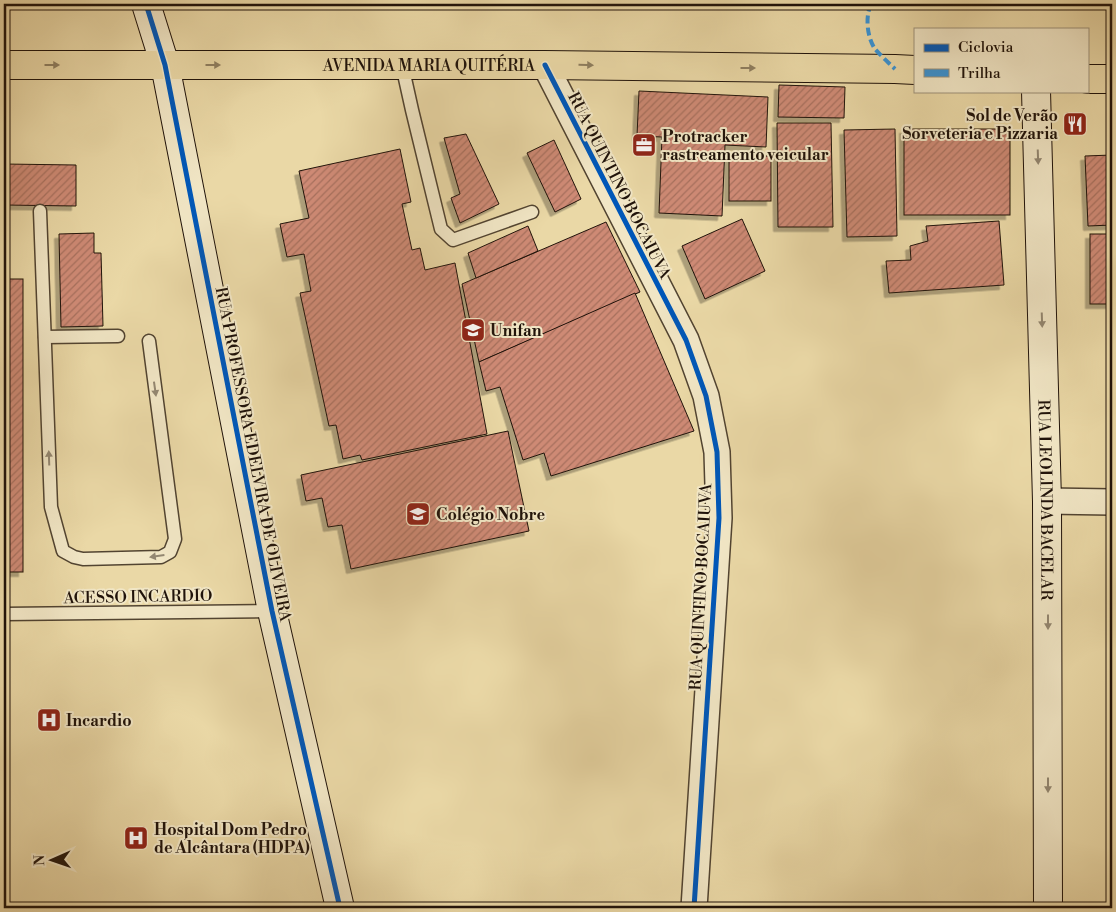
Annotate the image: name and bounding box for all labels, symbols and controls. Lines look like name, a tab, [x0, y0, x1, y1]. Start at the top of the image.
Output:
legend	[914, 28, 1088, 92]
text: Ciclovia	[958, 38, 1014, 57]
street label: AVENIDA MARIA QUITÉRIA	[322, 54, 536, 76]
one-way arrow	[45, 61, 61, 69]
one-way arrow	[206, 61, 222, 69]
one-way arrow	[578, 61, 594, 69]
one-way arrow	[740, 64, 756, 72]
text: Trilha	[958, 64, 1001, 83]
street label: RUA QUINTINO BOCAIUVA	[563, 89, 676, 283]
place label: Sol de Verão Sorveteria e Pizzaria	[902, 106, 1058, 144]
restaurant icon: Sol de Verão Sorveteria e Pizzaria	[1062, 111, 1088, 137]
place label: Protracker rastreamento veicular	[662, 127, 829, 165]
office icon: Protracker rastreamento veicular	[631, 132, 657, 158]
one-way arrow	[1034, 150, 1042, 166]
street label: RUA PROFESSORA EDELVIRA DE OLIVEIRA	[211, 285, 296, 624]
one-way arrow	[1038, 312, 1046, 328]
school or university icon: Unifan	[460, 317, 486, 343]
place label: Unifan	[490, 321, 542, 341]
one-way arrow	[152, 381, 160, 397]
street label: RUA LEOLINDA BACELAR	[1033, 399, 1056, 601]
one-way arrow	[45, 450, 53, 466]
street label: RUA QUINTINO BOCAIUVA	[686, 482, 716, 691]
school or university icon: Colégio Nobre	[405, 501, 431, 527]
place label: Colégio Nobre	[436, 505, 546, 525]
one-way arrow	[148, 553, 164, 561]
street label: ACESSO INCARDIO	[62, 586, 213, 608]
one-way arrow	[1044, 615, 1052, 631]
hospital icon: Incardio	[36, 707, 62, 733]
place label: Incardio	[66, 711, 132, 731]
one-way arrow	[1044, 777, 1052, 793]
place label: Hospital Dom Pedro de Alcântara (HDPA)	[154, 820, 310, 858]
hospital icon: Hospital Dom Pedro de Alcântara (HDPA)	[123, 825, 149, 851]
north arrow	[28, 834, 78, 884]
text: N	[31, 855, 49, 866]

